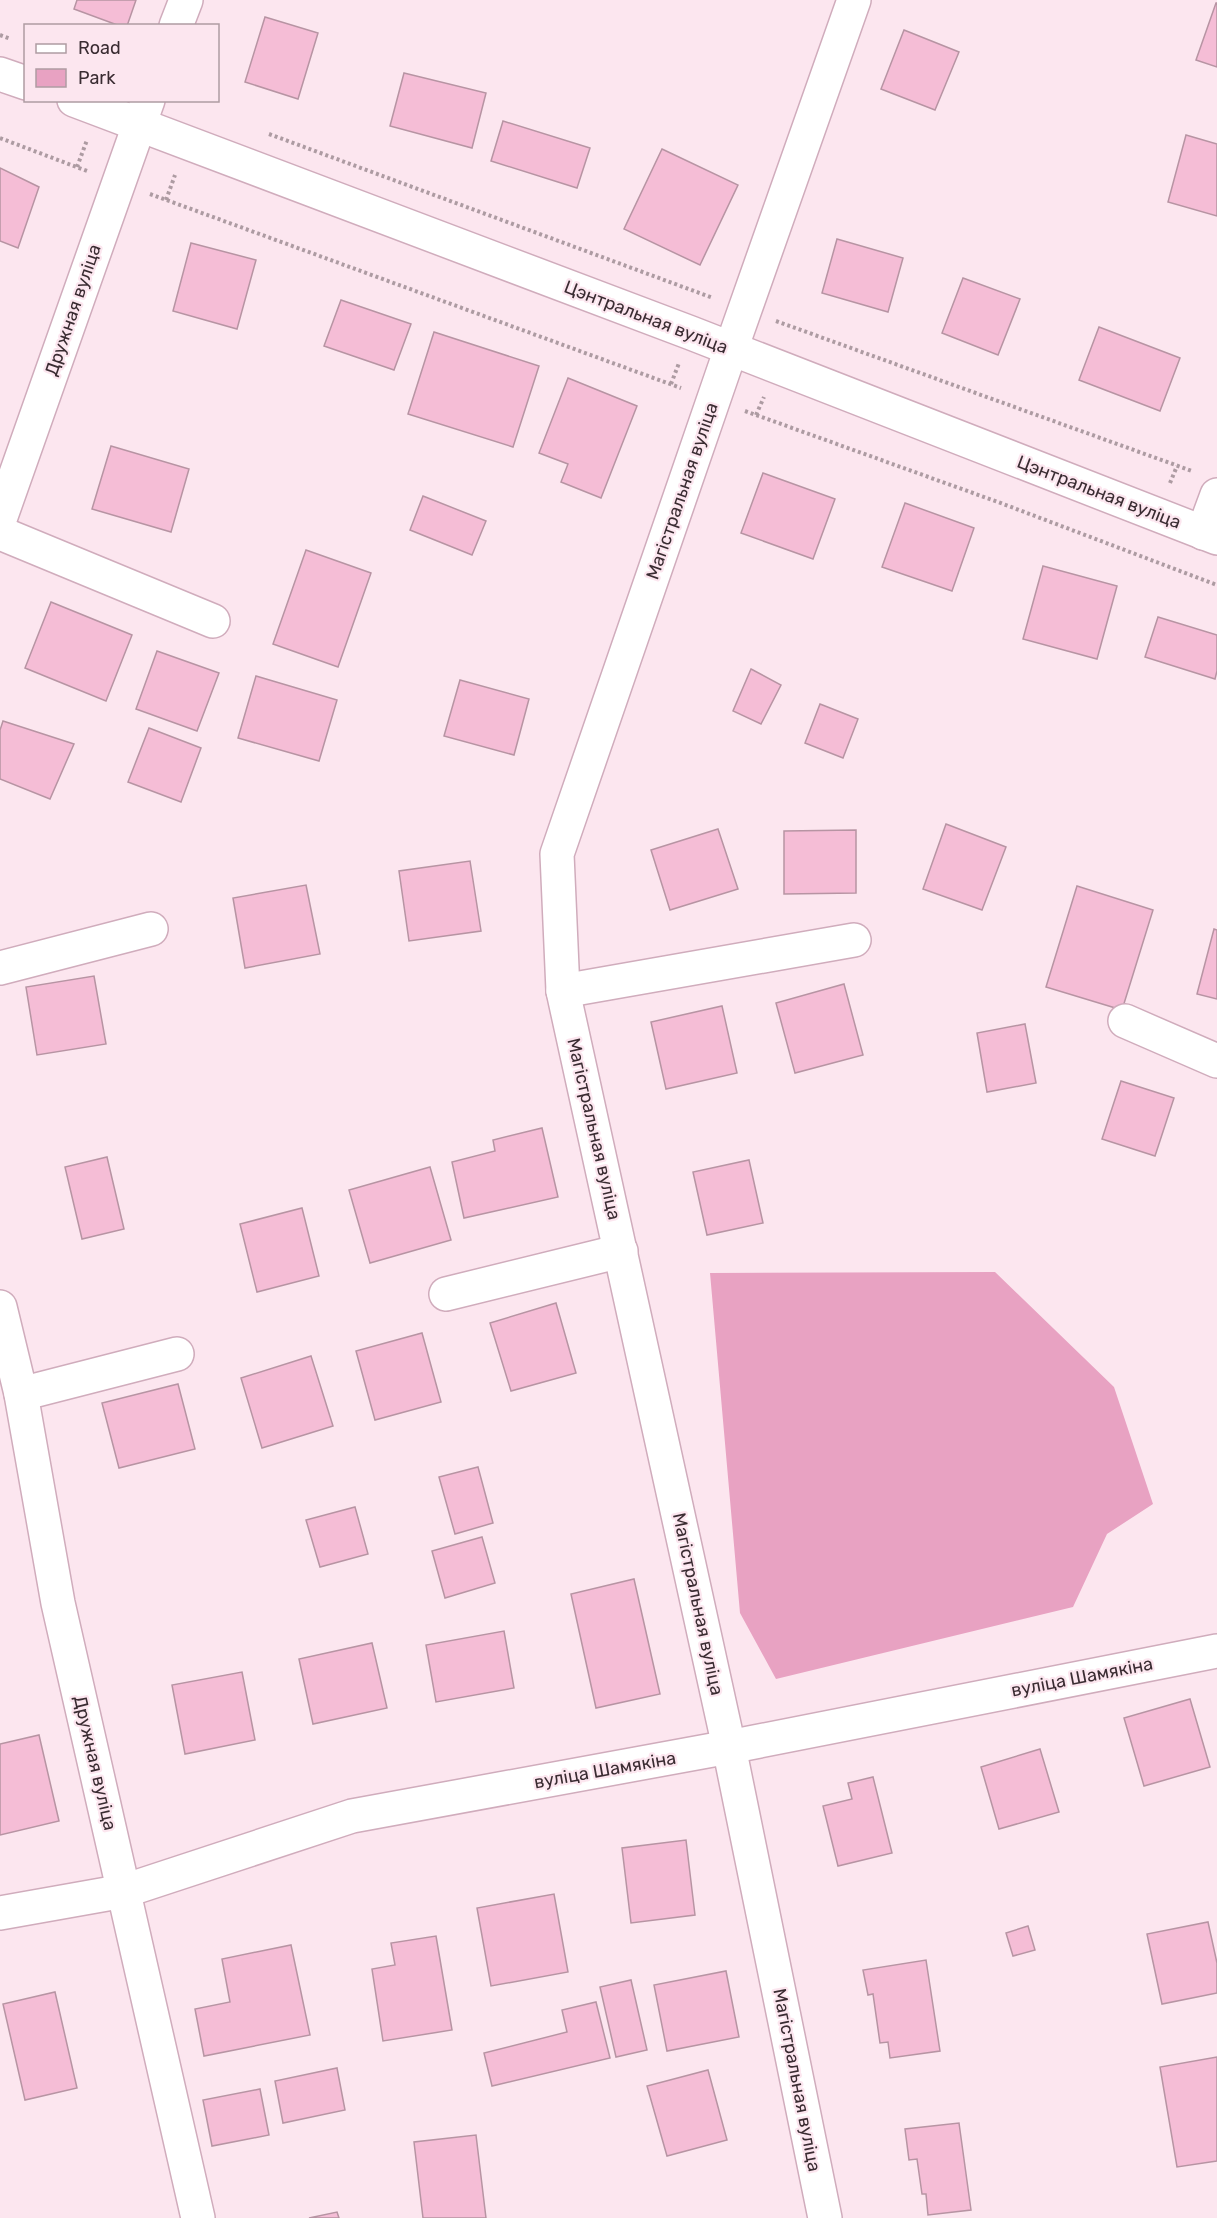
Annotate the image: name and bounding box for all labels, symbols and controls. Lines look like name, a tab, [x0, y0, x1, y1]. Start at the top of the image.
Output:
legend	[24, 24, 219, 102]
text: Road	[78, 37, 121, 59]
text: Park	[78, 67, 116, 89]
street label: Дружная вуліца	[40, 241, 106, 379]
street label: Цэнтральная вуліца	[561, 276, 731, 358]
street label: Магістральная вуліца	[641, 399, 723, 583]
street label: Цэнтральная вуліца	[1014, 451, 1184, 533]
street label: Магістральная вуліца	[562, 1036, 626, 1222]
street label: Магістральная вуліца	[668, 1511, 728, 1697]
street label: вуліца Шамякіна	[1009, 1652, 1155, 1702]
street label: Дружная вуліца	[69, 1693, 121, 1833]
street label: вуліца Шамякіна	[532, 1747, 678, 1793]
street label: Магістральная вуліца	[768, 1987, 826, 2173]

